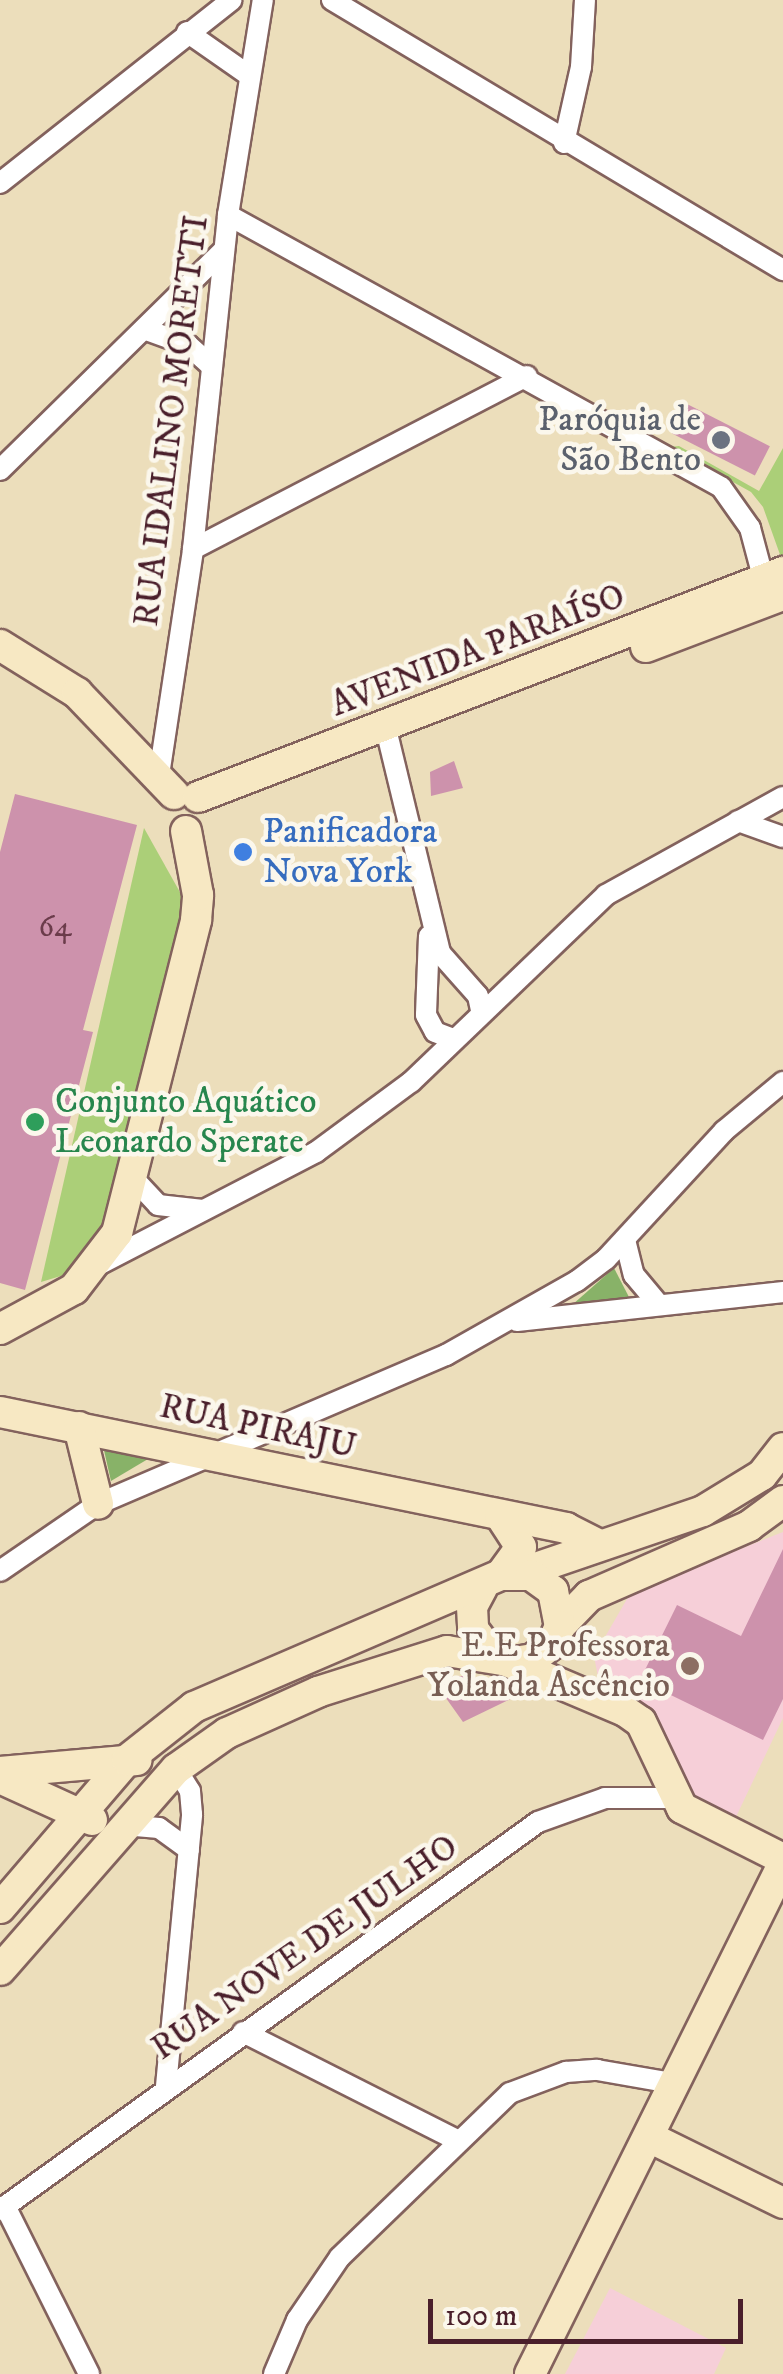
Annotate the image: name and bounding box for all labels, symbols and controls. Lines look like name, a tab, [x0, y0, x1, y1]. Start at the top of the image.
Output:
street label: RUA IDALINO MORETTI	[126, 213, 218, 629]
place label: Paróquia de São Bento	[538, 399, 701, 481]
marker: Paróquia de São Bento	[710, 429, 732, 451]
street label: AVENIDA PARAÍSO	[325, 576, 631, 726]
place label: Panificadora Nova York	[263, 811, 437, 893]
marker: Panificadora Nova York	[232, 841, 254, 863]
house number: 64	[39, 910, 71, 946]
place label: Conjunto Aquático Leonardo Sperate	[55, 1081, 316, 1163]
marker: Conjunto Aquático Leonardo Sperate	[24, 1111, 46, 1133]
street label: RUA PIRAJU	[156, 1386, 360, 1468]
place label: E.E Professora Yolanda Ascêncio	[427, 1625, 670, 1707]
marker: E.E Professora Yolanda Ascêncio	[679, 1655, 701, 1677]
street label: RUA NOVE DE JULHO	[144, 1826, 466, 2070]
scale bar	[433, 2279, 748, 2341]
text: 100 m	[445, 2298, 517, 2335]

